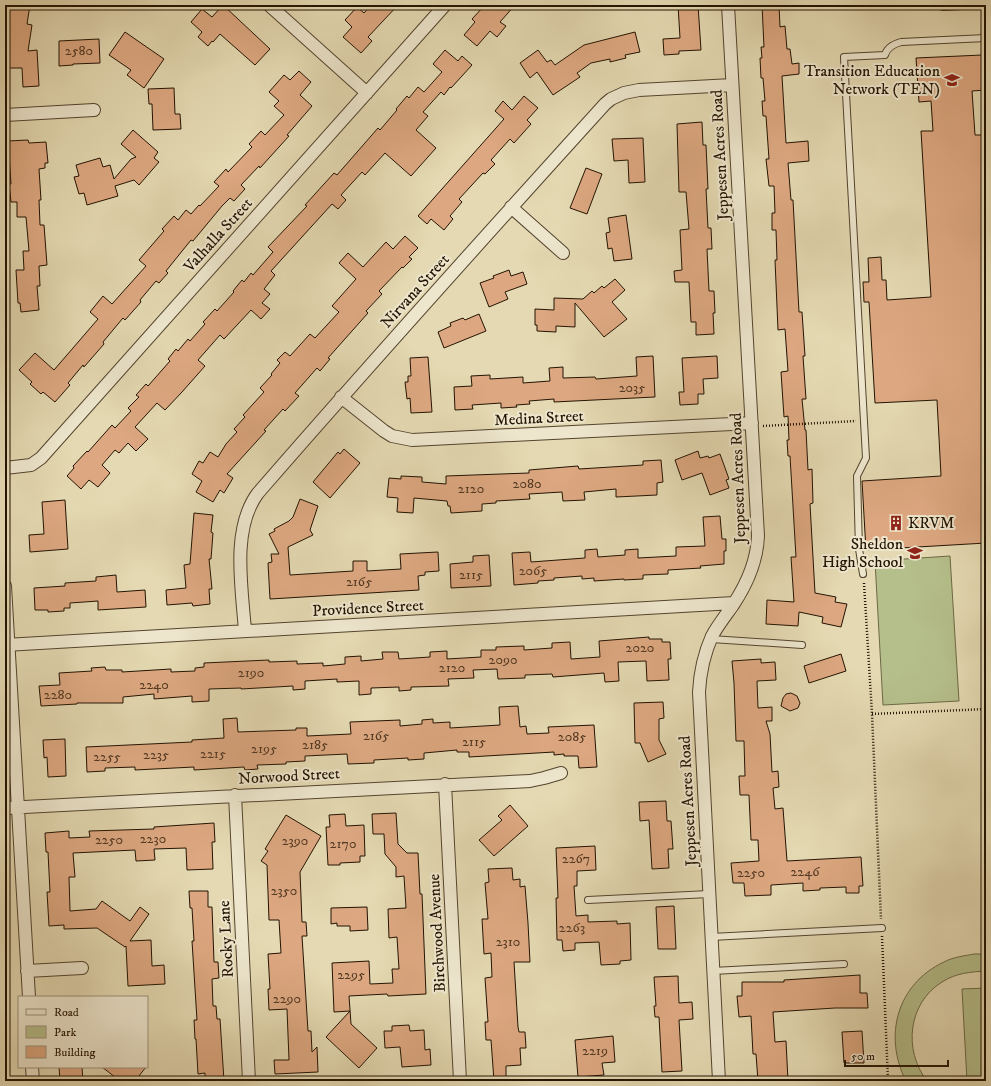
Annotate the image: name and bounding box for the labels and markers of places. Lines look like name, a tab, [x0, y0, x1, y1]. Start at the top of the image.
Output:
place label: Transition Education Network (TEN)	[804, 61, 941, 99]
school or university icon: Transition Education Network (TEN)	[943, 71, 961, 89]
place label: KRVM	[908, 513, 954, 533]
building icon: KRVM	[887, 514, 905, 532]
place label: Sheldon High School	[822, 534, 904, 572]
school or university icon: Sheldon High School	[906, 544, 924, 562]

